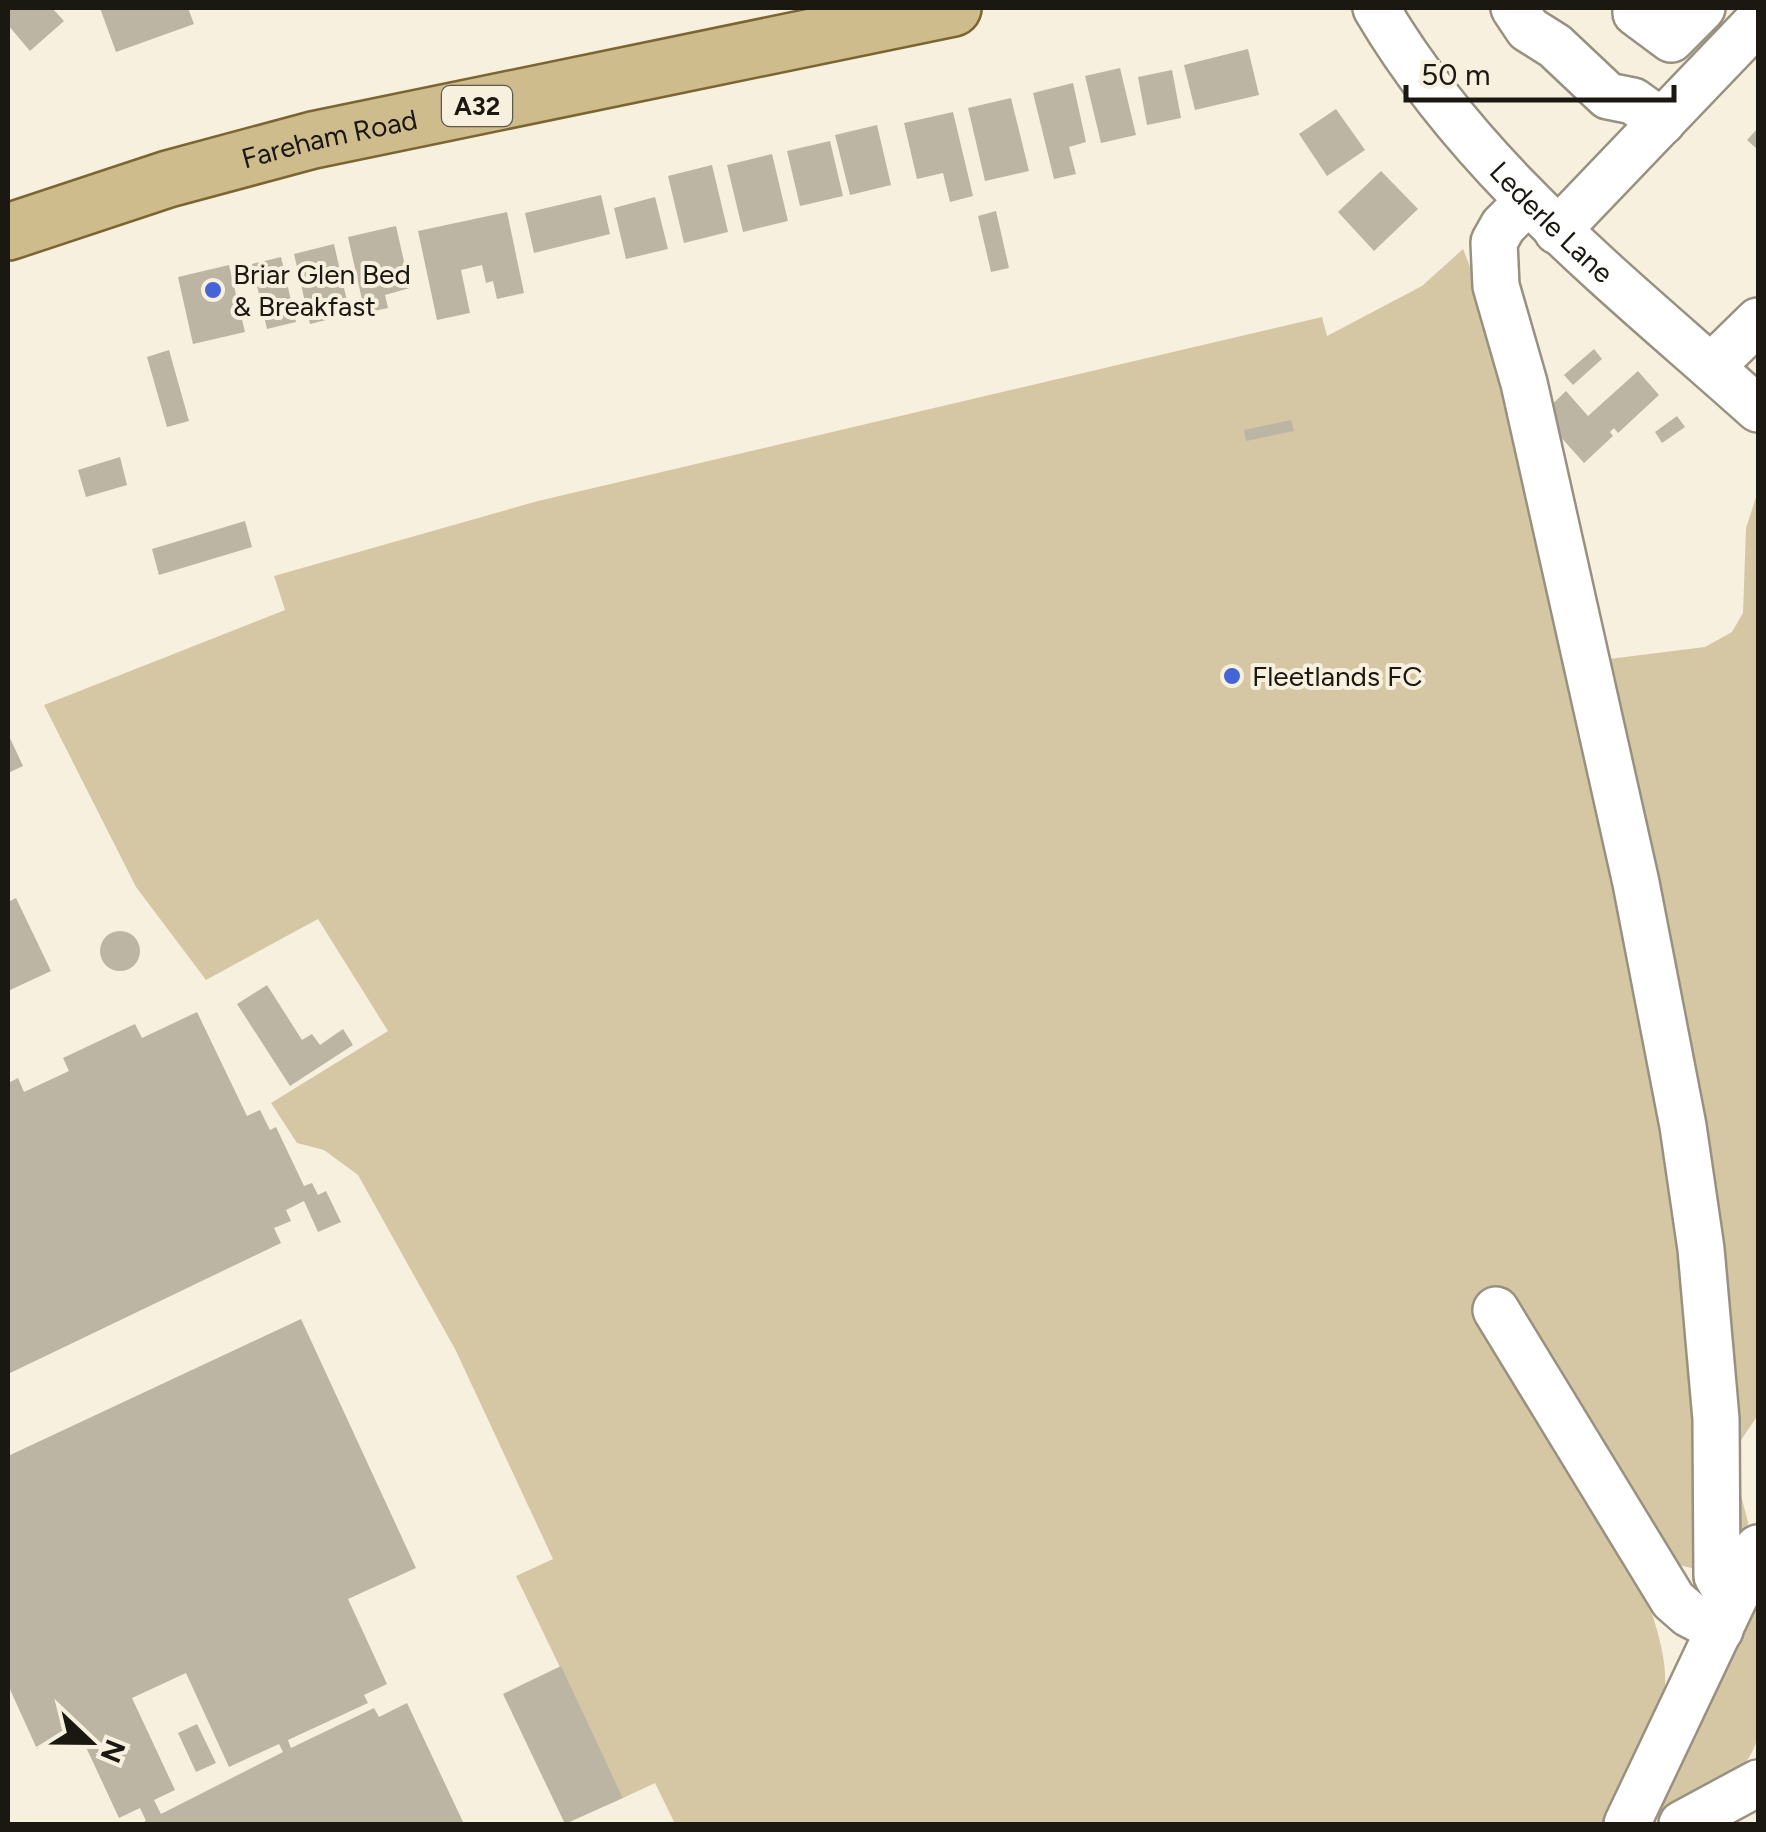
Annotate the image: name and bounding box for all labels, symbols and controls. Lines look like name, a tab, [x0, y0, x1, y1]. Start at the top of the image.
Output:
scale bar	[1406, 40, 1674, 102]
text: 50 m	[1421, 56, 1490, 93]
road number: A32	[442, 86, 512, 126]
street label: Fareham Road	[238, 102, 420, 175]
street label: Lederle Lane	[1483, 154, 1621, 290]
place label: Briar Glen Bed & Breakfast	[233, 257, 411, 323]
marker: Briar Glen Bed & Breakfast	[202, 279, 224, 301]
place label: Fleetlands FC	[1252, 659, 1422, 693]
marker: Fleetlands FC	[1221, 665, 1243, 687]
north arrow	[40, 1692, 140, 1792]
text: N	[93, 1735, 133, 1768]

